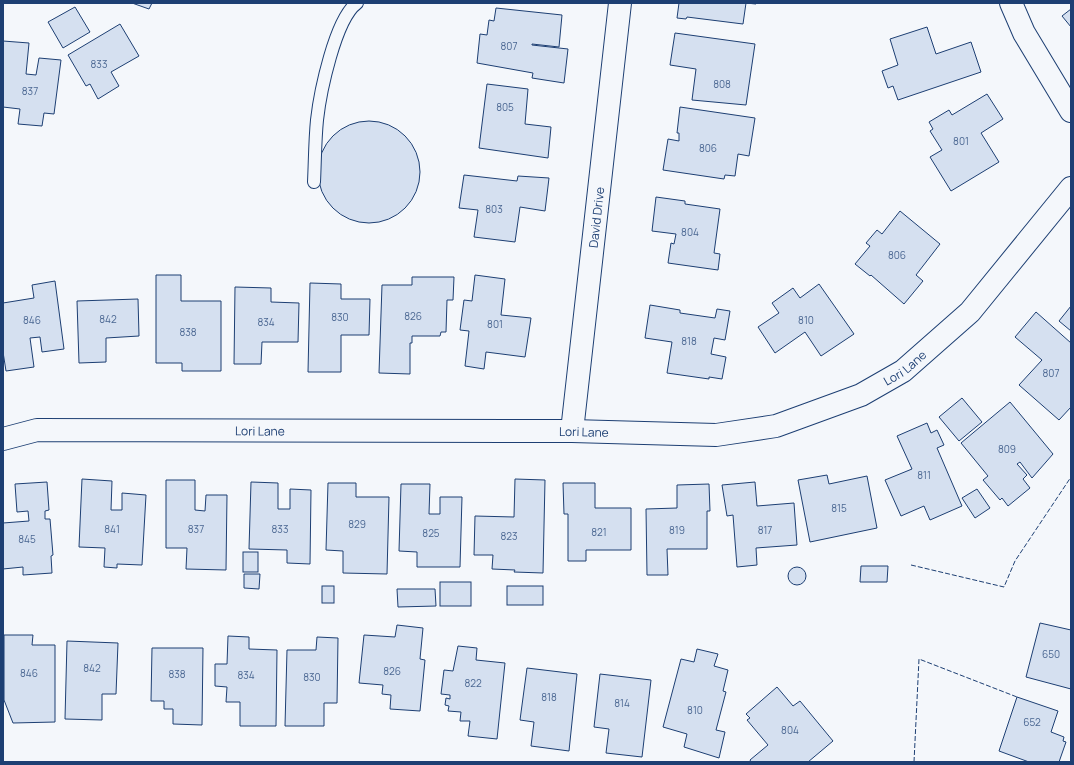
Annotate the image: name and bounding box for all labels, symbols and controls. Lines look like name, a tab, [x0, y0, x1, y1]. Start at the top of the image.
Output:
house number: 807	[501, 39, 517, 53]
house number: 833	[91, 57, 107, 71]
house number: 808	[713, 77, 731, 91]
house number: 837	[22, 84, 38, 98]
house number: 805	[496, 100, 514, 114]
house number: 801	[953, 134, 969, 148]
house number: 806	[699, 141, 717, 155]
street label: David Drive	[584, 186, 608, 249]
house number: 803	[485, 202, 503, 216]
house number: 804	[681, 225, 699, 239]
house number: 806	[888, 248, 906, 262]
house number: 826	[404, 309, 422, 323]
house number: 830	[331, 310, 349, 324]
house number: 842	[99, 312, 117, 326]
house number: 846	[23, 313, 41, 327]
house number: 810	[798, 313, 814, 327]
house number: 834	[257, 315, 275, 329]
house number: 801	[487, 317, 503, 331]
house number: 838	[179, 325, 197, 339]
house number: 818	[681, 334, 697, 348]
street label: Lori Lane	[880, 346, 930, 389]
house number: 807	[1043, 366, 1059, 380]
street label: Lori Lane	[235, 422, 285, 439]
street label: Lori Lane	[559, 422, 609, 441]
house number: 809	[998, 442, 1016, 456]
house number: 811	[917, 468, 931, 482]
house number: 815	[831, 501, 847, 515]
house number: 829	[348, 517, 366, 531]
house number: 841	[104, 522, 120, 536]
house number: 837	[188, 522, 204, 536]
house number: 833	[272, 522, 288, 536]
house number: 819	[669, 523, 685, 537]
house number: 817	[758, 523, 772, 537]
house number: 821	[591, 525, 607, 539]
house number: 825	[422, 526, 440, 540]
house number: 823	[500, 529, 518, 543]
house number: 845	[18, 532, 36, 546]
house number: 650	[1042, 647, 1060, 661]
house number: 842	[83, 661, 101, 675]
house number: 826	[383, 664, 401, 678]
house number: 846	[20, 666, 38, 680]
house number: 838	[168, 667, 186, 681]
house number: 834	[237, 668, 255, 682]
house number: 830	[303, 670, 321, 684]
house number: 822	[464, 676, 482, 690]
house number: 818	[541, 690, 557, 704]
house number: 814	[614, 696, 630, 710]
house number: 810	[687, 703, 703, 717]
house number: 652	[1023, 715, 1041, 729]
house number: 804	[781, 723, 799, 737]

